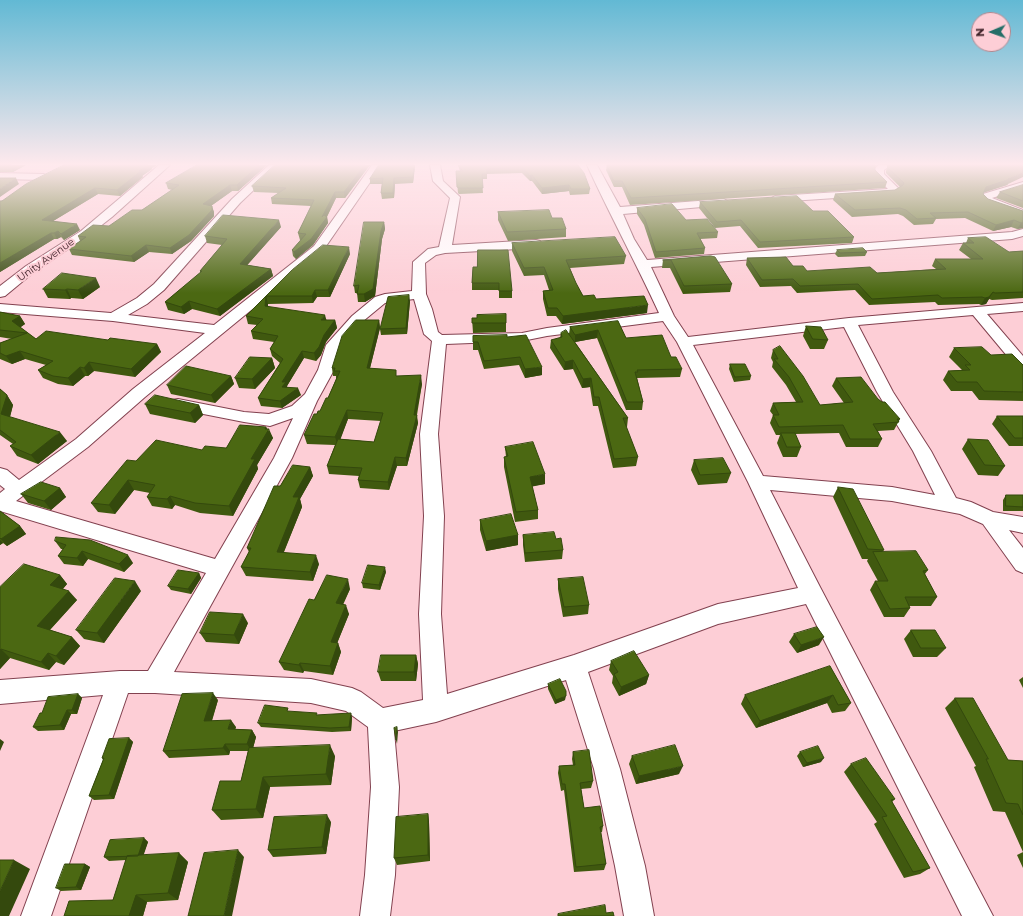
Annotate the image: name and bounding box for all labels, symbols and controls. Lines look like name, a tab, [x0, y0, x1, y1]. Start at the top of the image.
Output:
north arrow	[971, 12, 1011, 52]
text: N	[973, 28, 987, 37]
street label: Unity Avenue	[15, 236, 77, 284]

